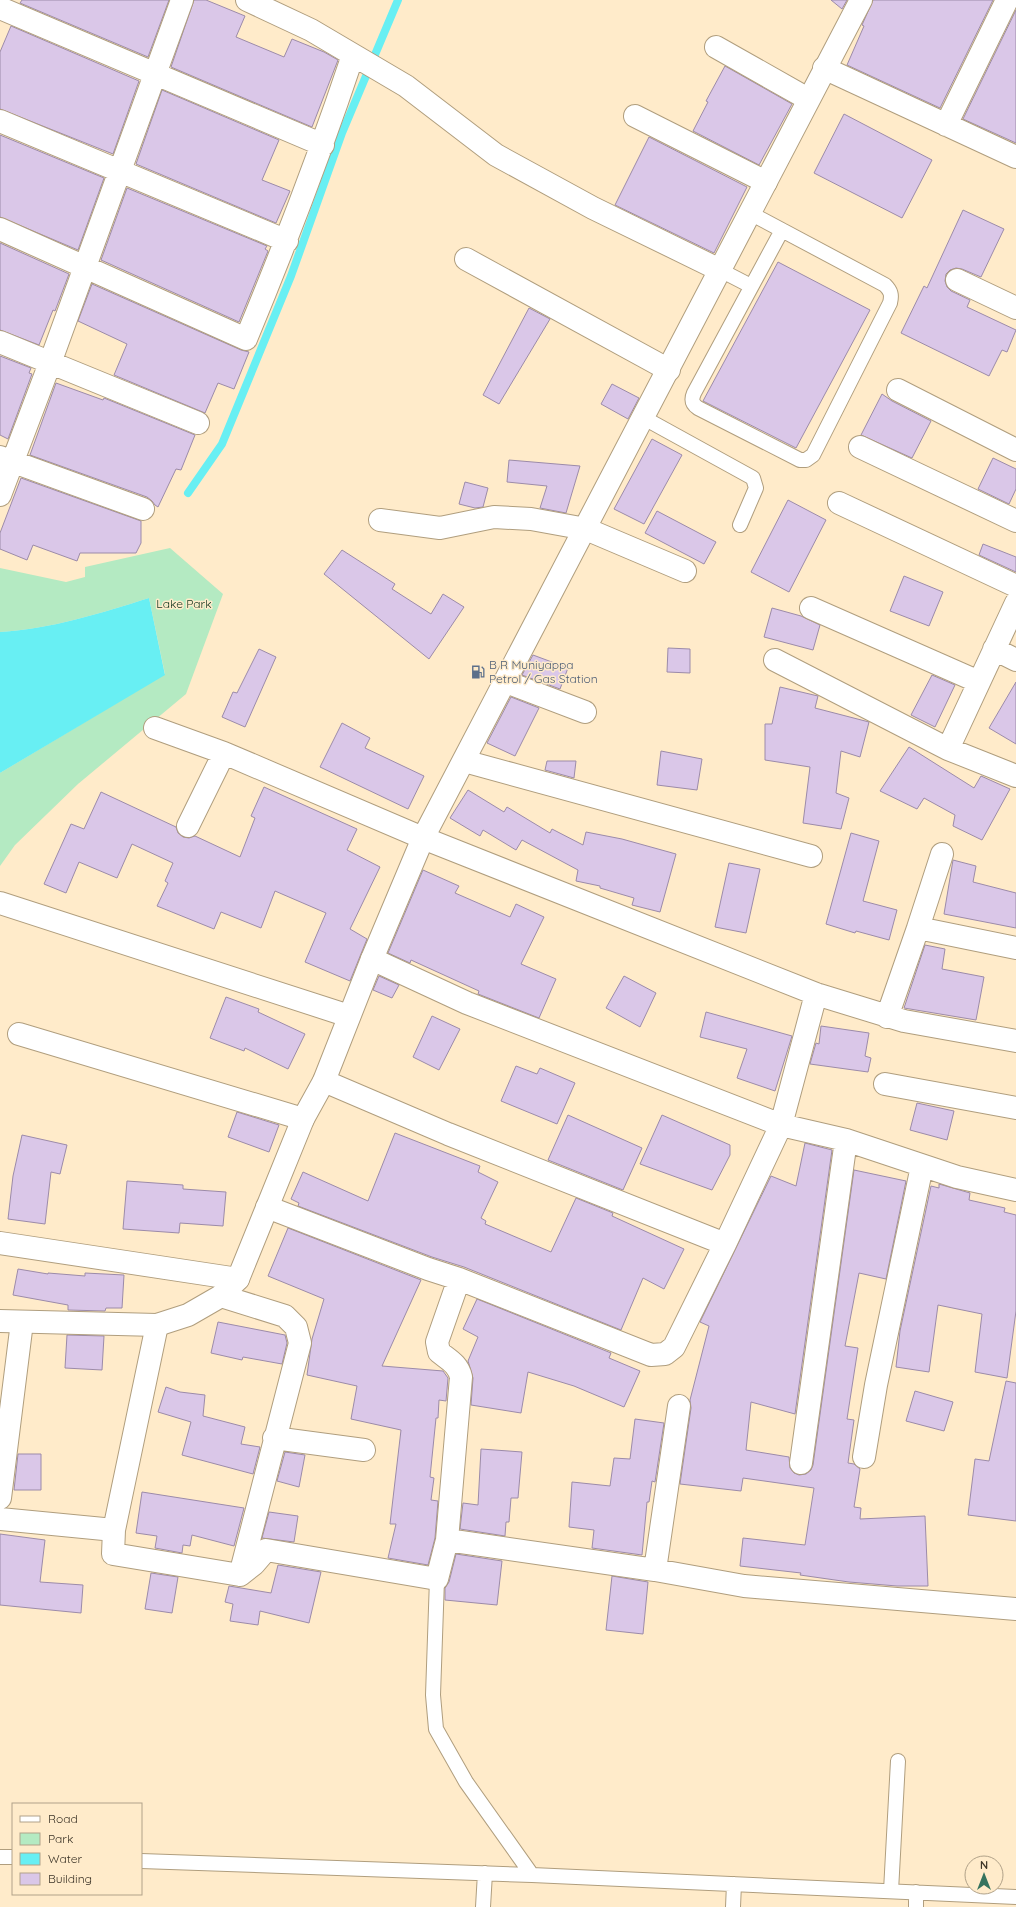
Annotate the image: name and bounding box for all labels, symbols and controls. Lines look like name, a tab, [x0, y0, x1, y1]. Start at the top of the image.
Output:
park label: Lake Park	[156, 596, 212, 611]
place label: B R Muniyappa Petrol / Gas Station	[489, 657, 598, 686]
fuel station icon: B R Muniyappa Petrol / Gas Station	[470, 664, 486, 680]
legend	[12, 1803, 142, 1895]
text: Road	[48, 1811, 78, 1826]
text: Park	[48, 1831, 73, 1846]
text: Water	[48, 1851, 83, 1866]
north arrow	[964, 1855, 1004, 1895]
text: N	[980, 1858, 988, 1872]
text: Building	[48, 1871, 92, 1886]

